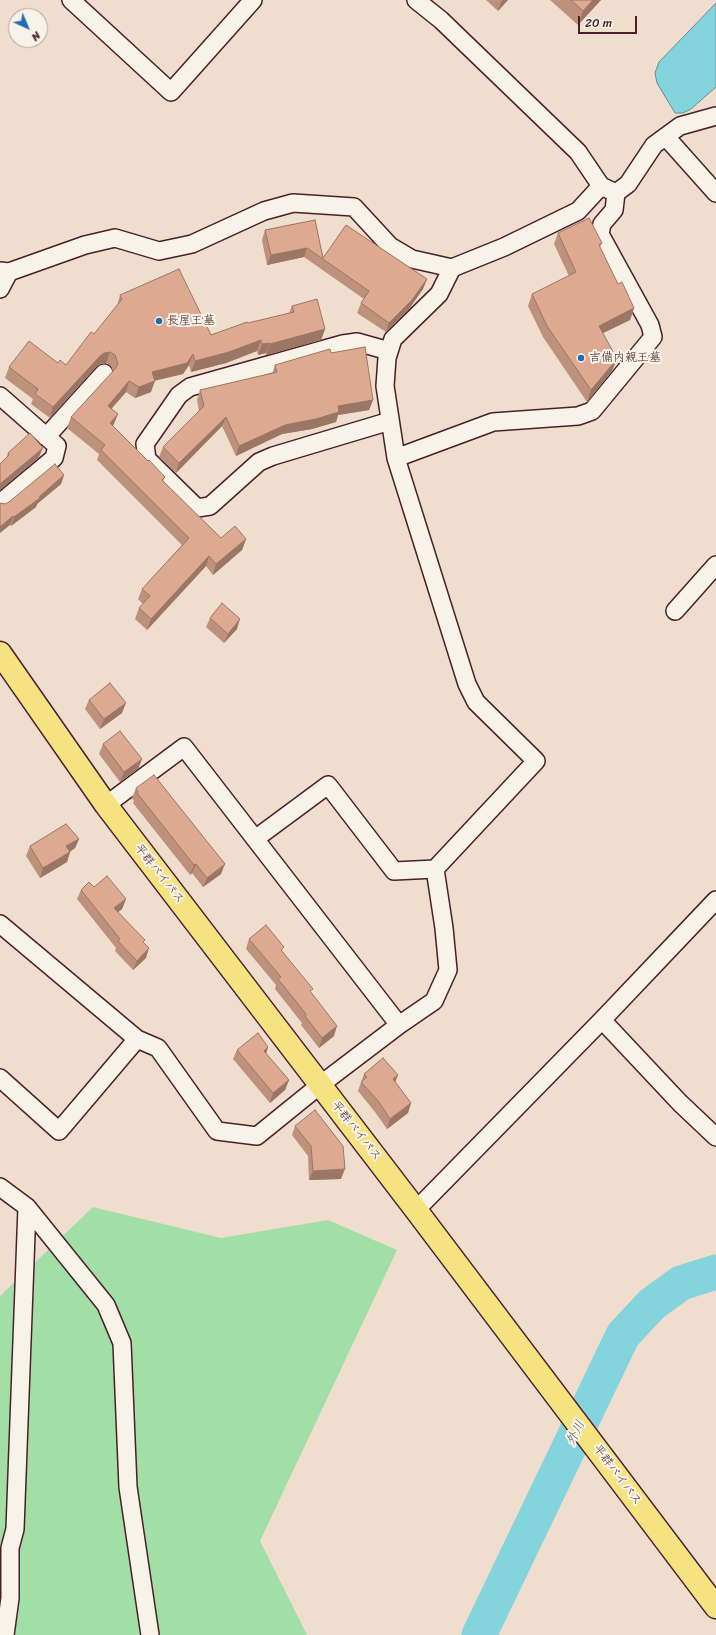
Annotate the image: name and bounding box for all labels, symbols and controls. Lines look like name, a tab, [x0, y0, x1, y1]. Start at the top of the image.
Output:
north arrow	[8, 8, 48, 48]
scale bar	[580, 8, 639, 34]
text: 20 m	[585, 12, 612, 34]
text: N	[27, 27, 45, 46]
place label: 長屋王墓	[167, 314, 215, 328]
marker: 長屋王墓	[154, 316, 164, 326]
place label: 吉備内親王墓	[589, 351, 661, 365]
marker: 吉備内親王墓	[576, 353, 586, 363]
street label: 平群バイパス	[131, 841, 187, 907]
street label: 平群バイパス	[328, 1098, 384, 1164]
water label: 外川	[563, 1418, 589, 1448]
street label: 平群バイパス	[590, 1442, 644, 1508]

